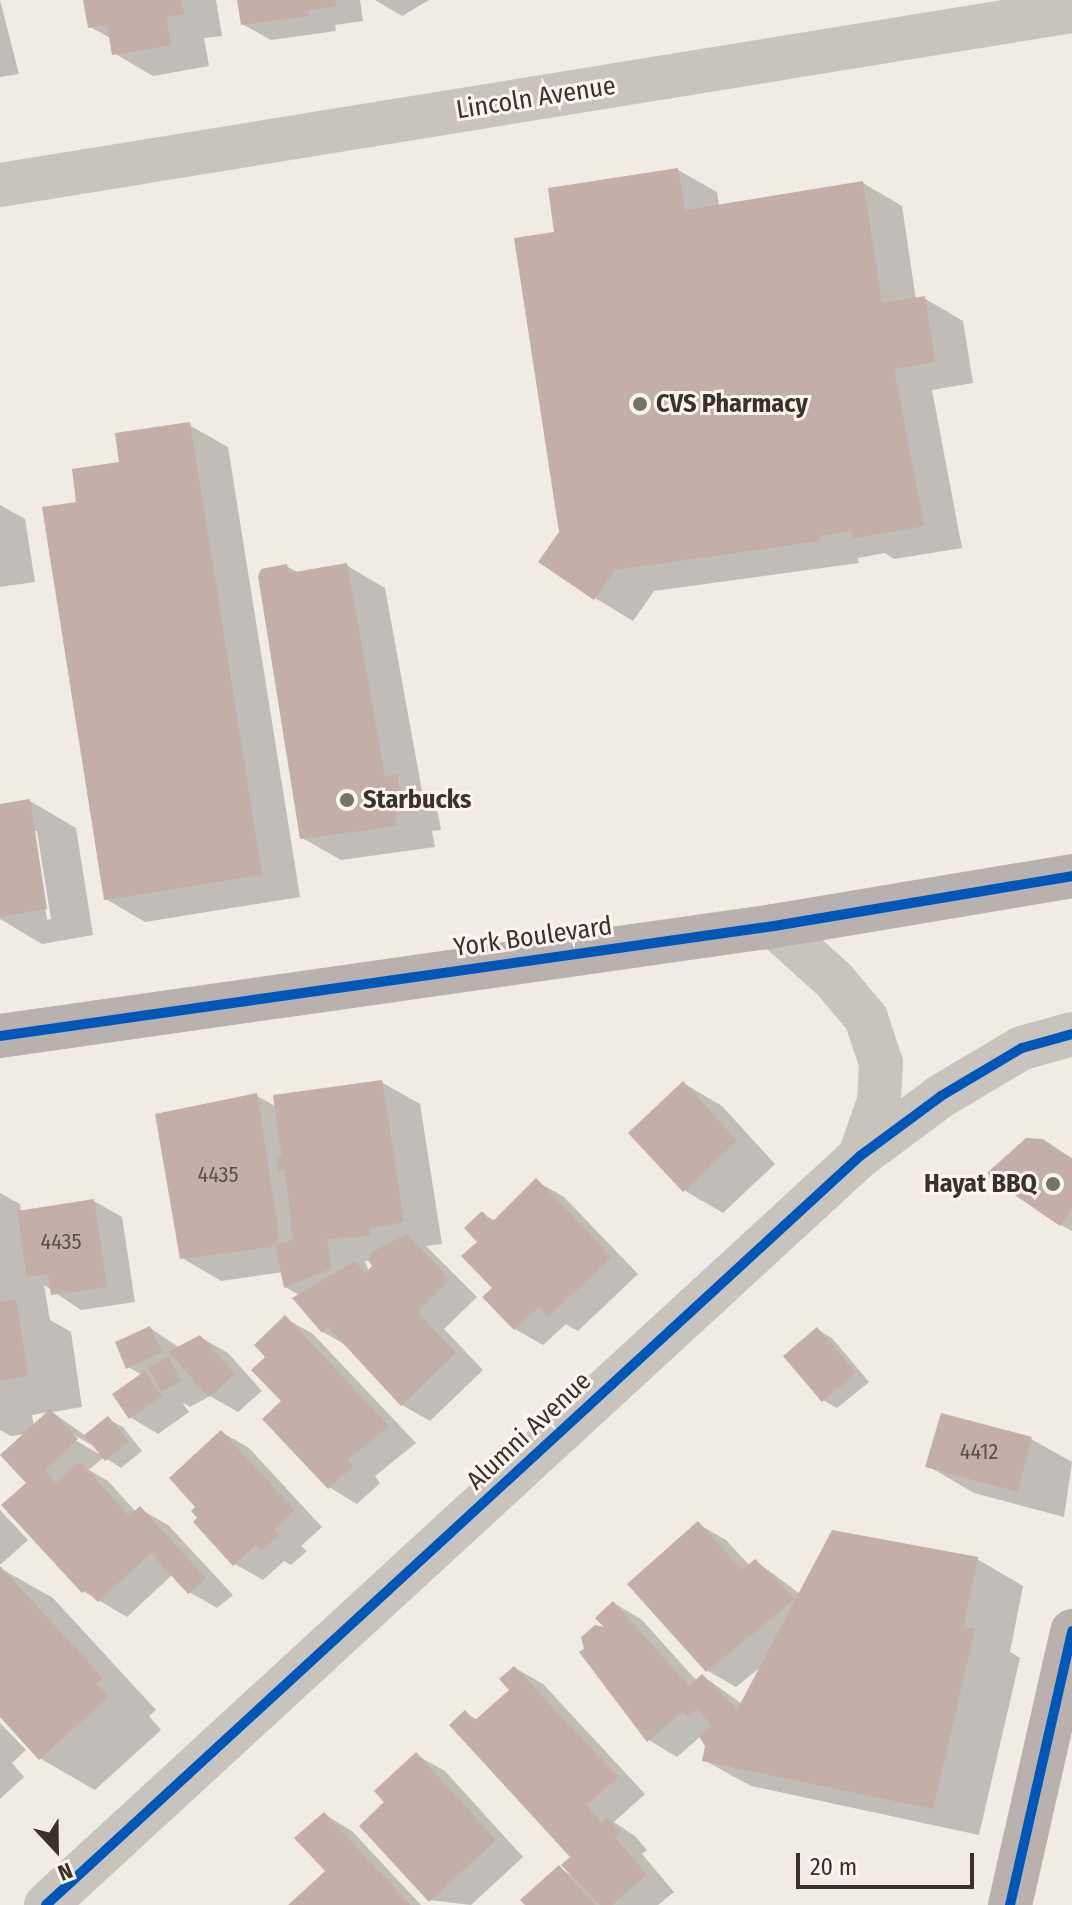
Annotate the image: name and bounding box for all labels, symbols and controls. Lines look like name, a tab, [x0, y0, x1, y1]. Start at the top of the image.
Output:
street label: Lincoln Avenue	[454, 70, 618, 126]
place label: CVS Pharmacy	[656, 388, 808, 420]
marker: CVS Pharmacy	[631, 395, 649, 413]
place label: Starbucks	[363, 784, 471, 816]
marker: Starbucks	[338, 791, 356, 809]
street label: York Boulevard	[452, 910, 614, 964]
house number: 4435	[197, 1162, 239, 1188]
place label: Hayat BBQ	[924, 1168, 1037, 1200]
marker: Hayat BBQ	[1044, 1175, 1062, 1193]
house number: 4435	[40, 1229, 82, 1255]
street label: Alumni Avenue	[460, 1365, 598, 1497]
house number: 4412	[960, 1439, 998, 1465]
north arrow	[16, 1809, 96, 1889]
scale bar	[800, 1837, 978, 1887]
text: 20 m	[810, 1853, 857, 1881]
text: N	[54, 1857, 76, 1887]

